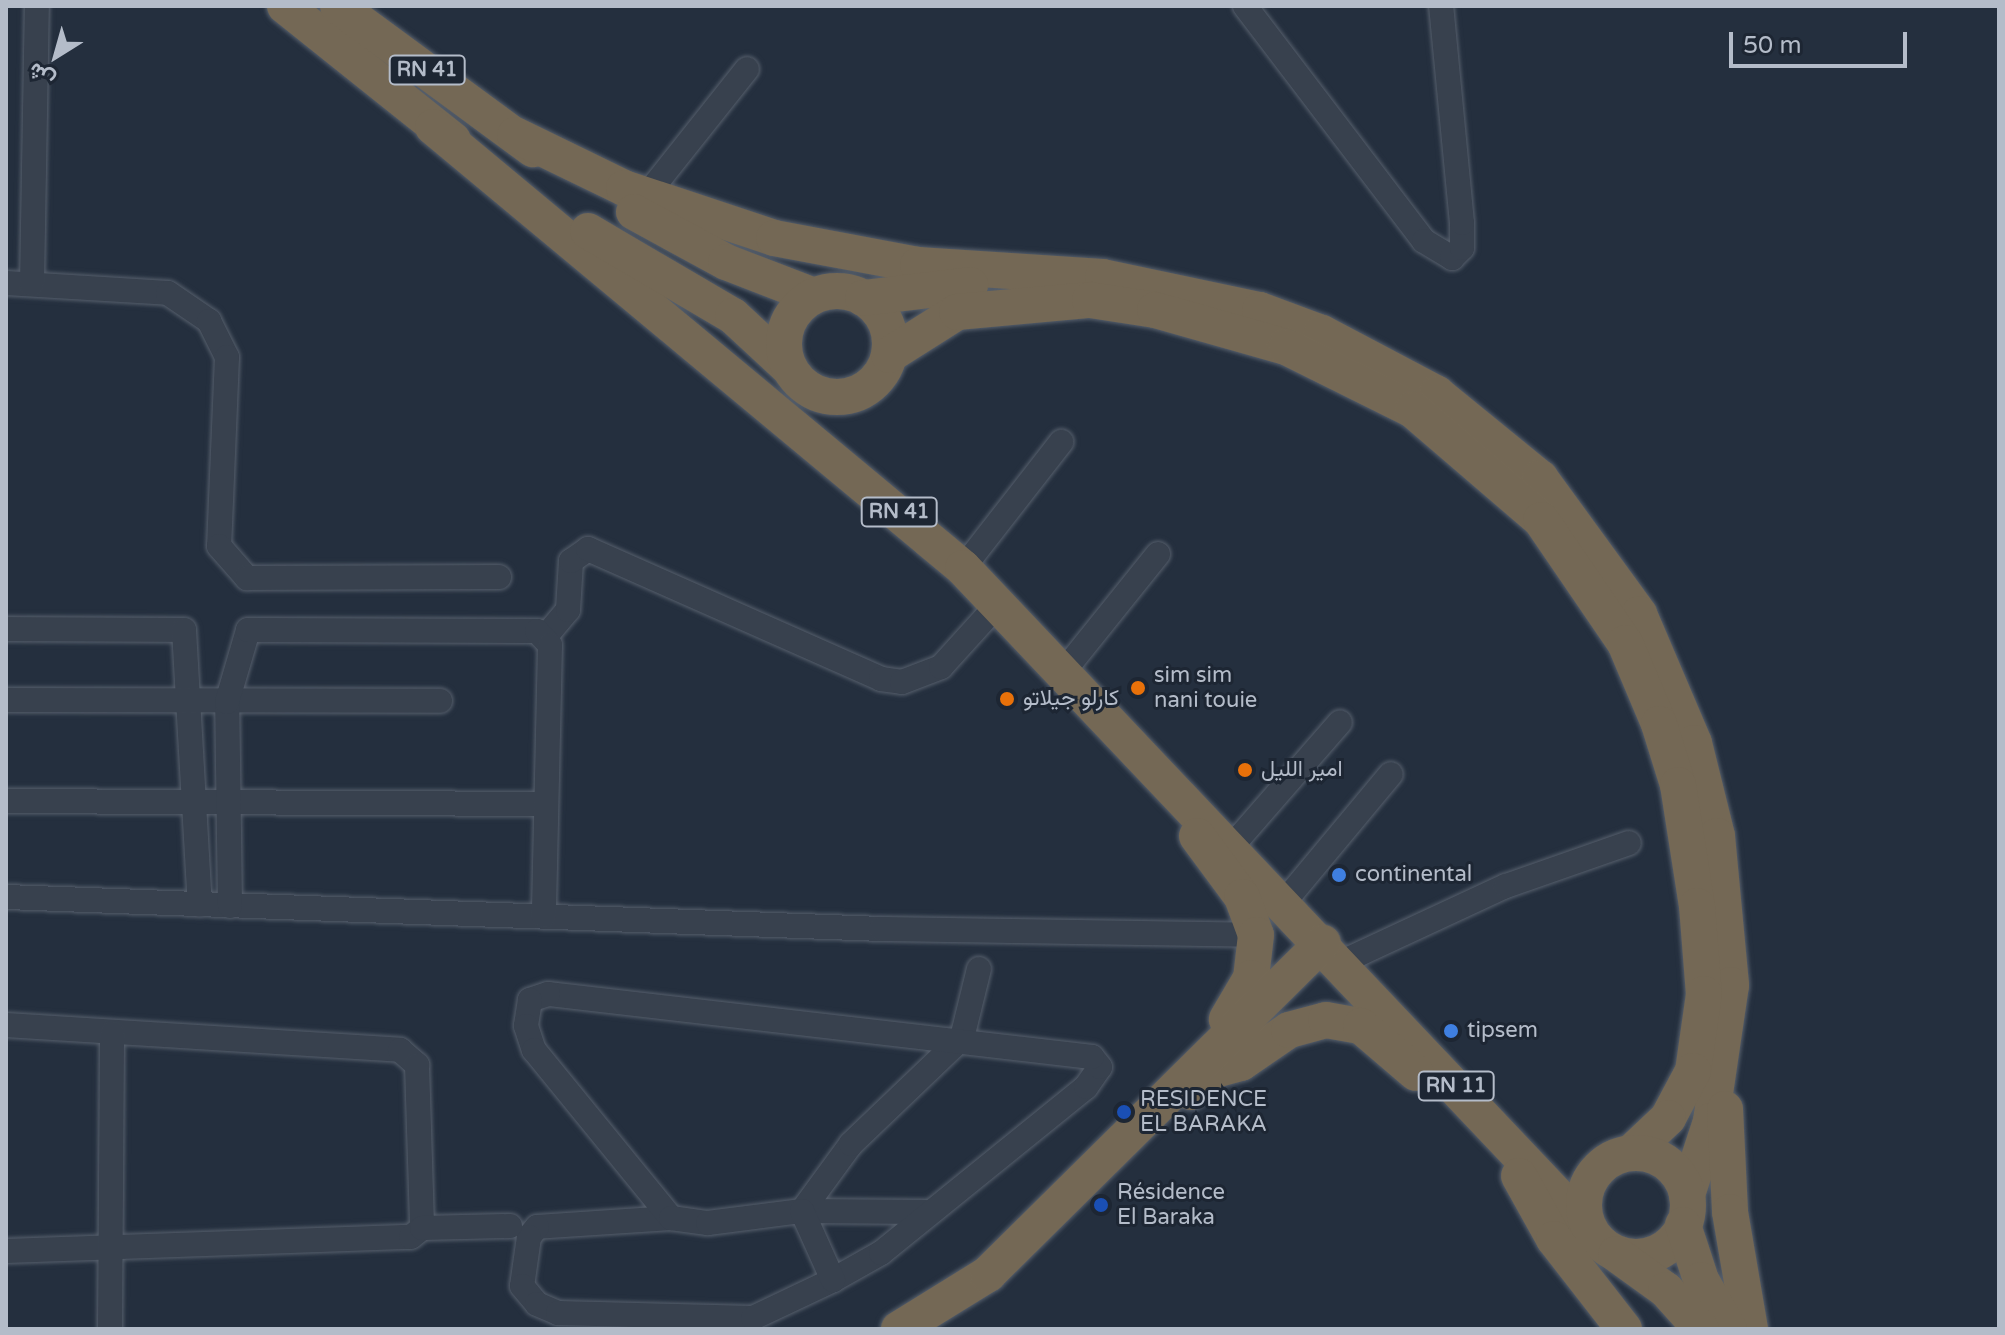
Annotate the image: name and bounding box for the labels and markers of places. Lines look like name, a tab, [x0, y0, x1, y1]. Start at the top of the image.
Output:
place label: sim sim nani touie	[1154, 662, 1257, 714]
marker: sim sim nani touie	[1129, 679, 1147, 697]
place label: كارلو جيلاتو	[1023, 686, 1119, 712]
marker: كارلو جيلاتو	[998, 690, 1016, 708]
place label: امير الليل	[1261, 757, 1343, 783]
marker: امير الليل	[1236, 761, 1254, 779]
place label: continental	[1355, 862, 1472, 888]
marker: continental	[1330, 866, 1348, 884]
place label: tipsem	[1467, 1018, 1538, 1044]
marker: tipsem	[1442, 1022, 1460, 1040]
place label: RESIDENCE EL BARAKA	[1140, 1086, 1267, 1138]
marker: RESIDENCE EL BARAKA	[1115, 1103, 1133, 1121]
place label: Résidence El Baraka	[1117, 1179, 1225, 1230]
marker: Résidence El Baraka	[1092, 1196, 1110, 1214]

